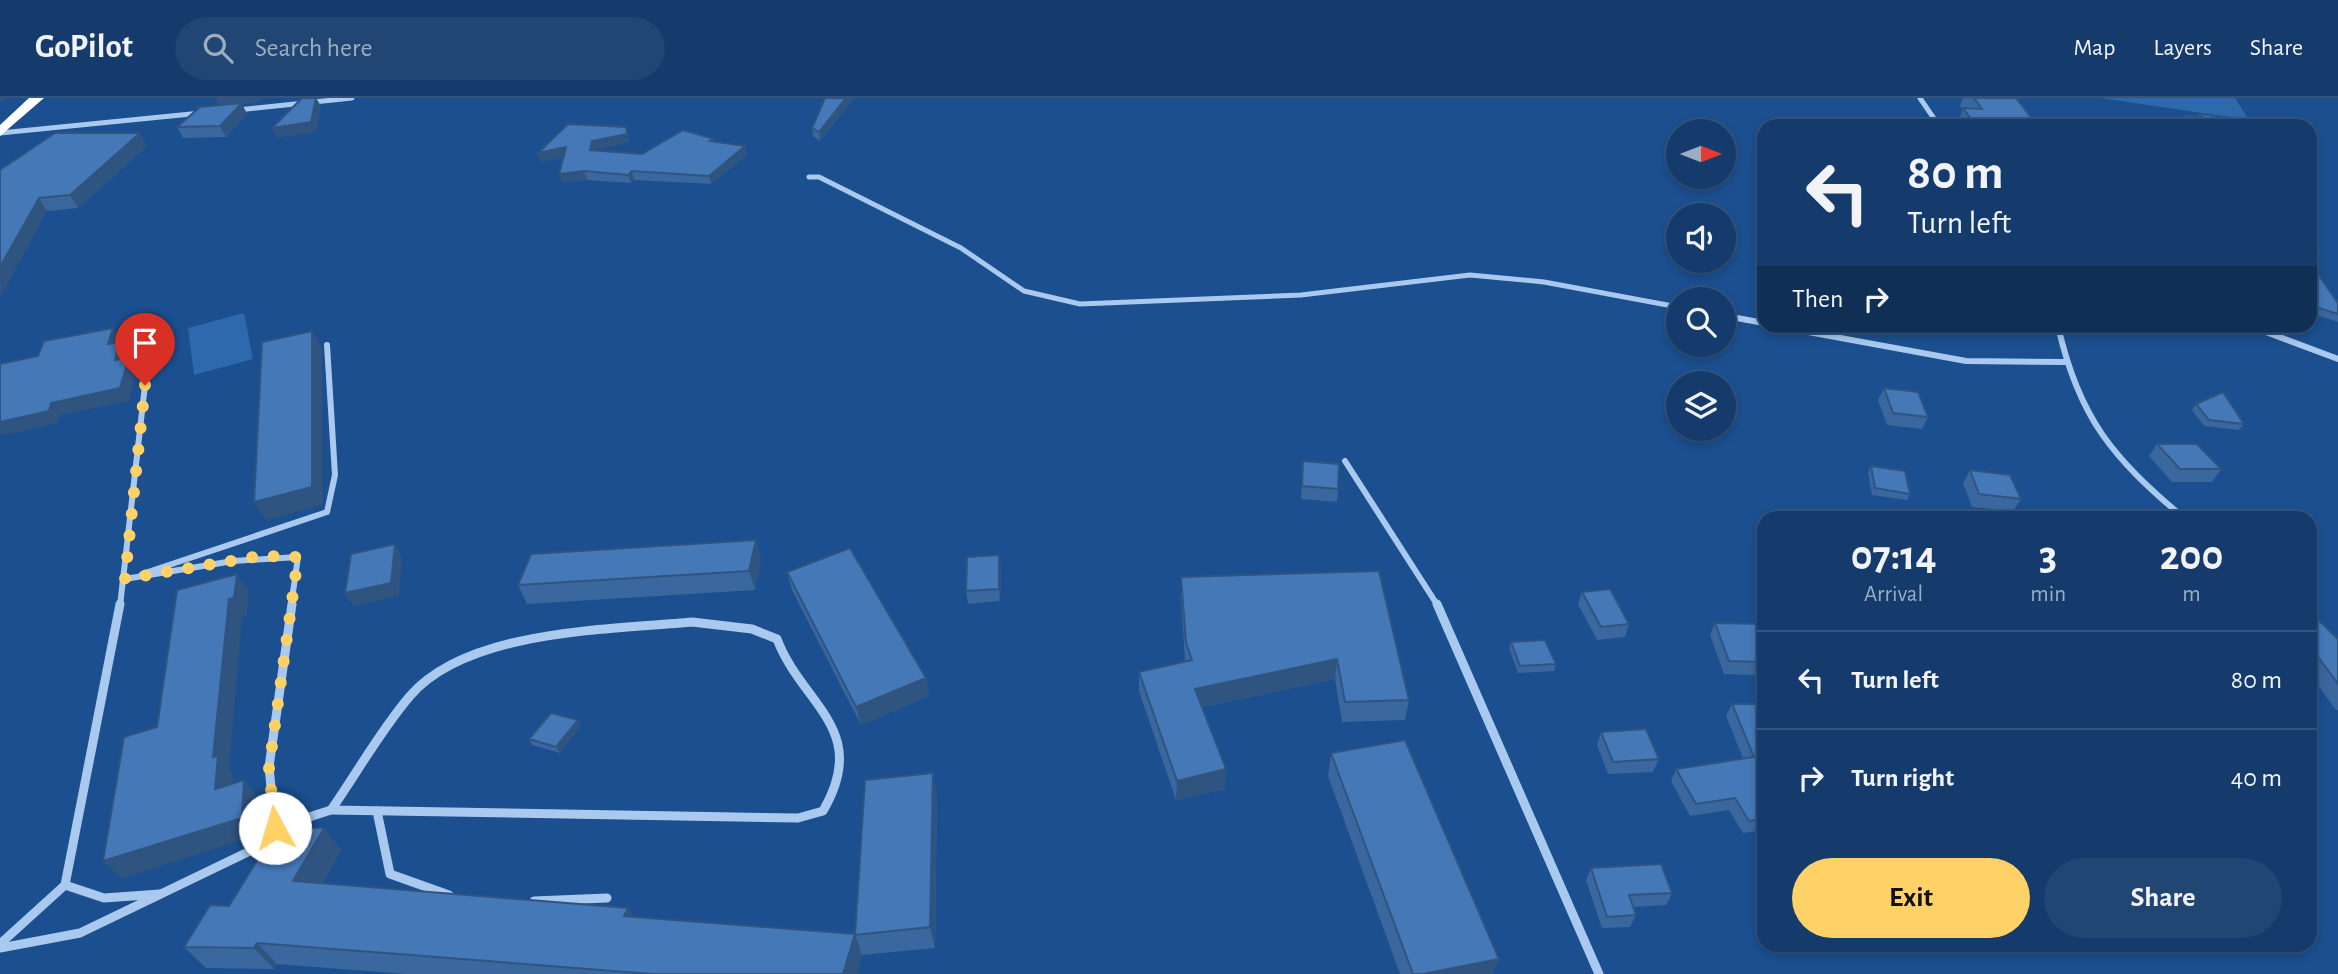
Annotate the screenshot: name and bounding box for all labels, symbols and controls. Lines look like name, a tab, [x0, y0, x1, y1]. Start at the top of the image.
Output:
search box	[175, 17, 665, 80]
icon: search	[199, 29, 237, 67]
text: GoPilot	[35, 31, 133, 64]
text: Search here	[255, 35, 372, 61]
text: Map	[2073, 36, 2115, 60]
text: Layers	[2153, 36, 2212, 60]
text: Share	[2250, 36, 2303, 60]
north arrow	[1666, 119, 1736, 189]
map controls	[1666, 119, 1736, 441]
icon: left	[1792, 147, 1883, 238]
text: 80 m	[1907, 149, 2004, 198]
button: sound	[1666, 203, 1736, 273]
text: Turn left	[1907, 207, 2011, 239]
icon: right	[1857, 280, 1895, 318]
text: Then	[1792, 286, 1843, 312]
button: search	[1666, 287, 1736, 357]
pin	[115, 313, 175, 385]
icon: arrive	[126, 324, 164, 362]
button: layers	[1666, 371, 1736, 441]
text: 07:14	[1851, 535, 1937, 577]
text: 3	[2039, 535, 2057, 577]
text: 200	[2160, 535, 2223, 577]
text: Arrival	[1864, 583, 1923, 606]
text: min	[2030, 583, 2066, 606]
text: m	[2182, 583, 2201, 606]
icon: left	[1792, 661, 1830, 699]
text: Turn left	[1851, 667, 1939, 693]
text: 80 m	[2231, 667, 2282, 693]
icon: right	[1792, 759, 1830, 797]
text: Turn right	[1851, 765, 1954, 791]
text: 40 m	[2231, 765, 2282, 791]
position arrow	[238, 791, 312, 865]
button: Exit	[1792, 858, 2030, 938]
button: Share	[2044, 858, 2282, 938]

